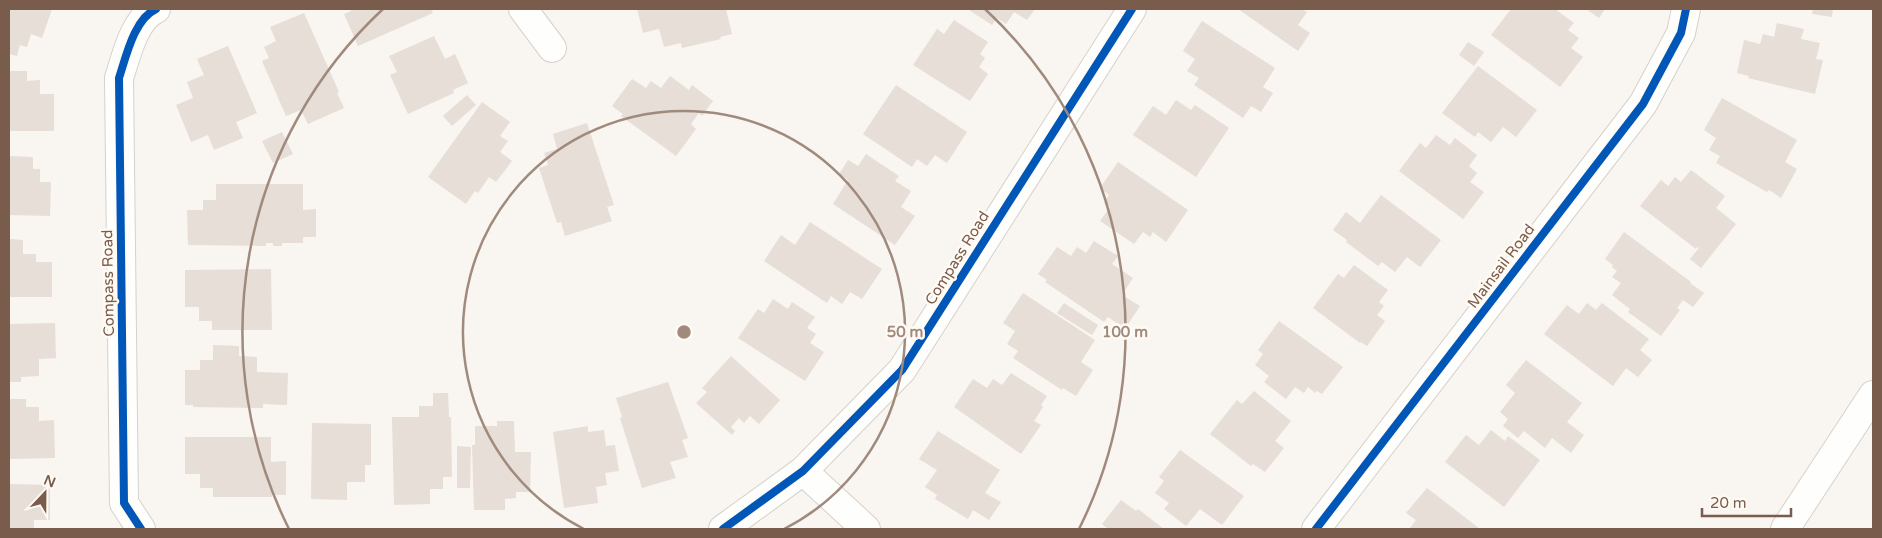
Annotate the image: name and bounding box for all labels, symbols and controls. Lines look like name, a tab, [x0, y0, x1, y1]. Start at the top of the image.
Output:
street label: Compass Road	[921, 208, 993, 308]
street label: Mainsail Road	[1464, 220, 1538, 312]
street label: Compass Road	[98, 229, 118, 337]
centre of rings	[675, 323, 693, 341]
text: 50 m	[887, 323, 923, 341]
text: 100 m	[1102, 323, 1148, 341]
north arrow	[20, 468, 70, 518]
text: N	[41, 471, 58, 491]
scale bar	[1702, 486, 1791, 518]
text: 20 m	[1710, 494, 1747, 512]

